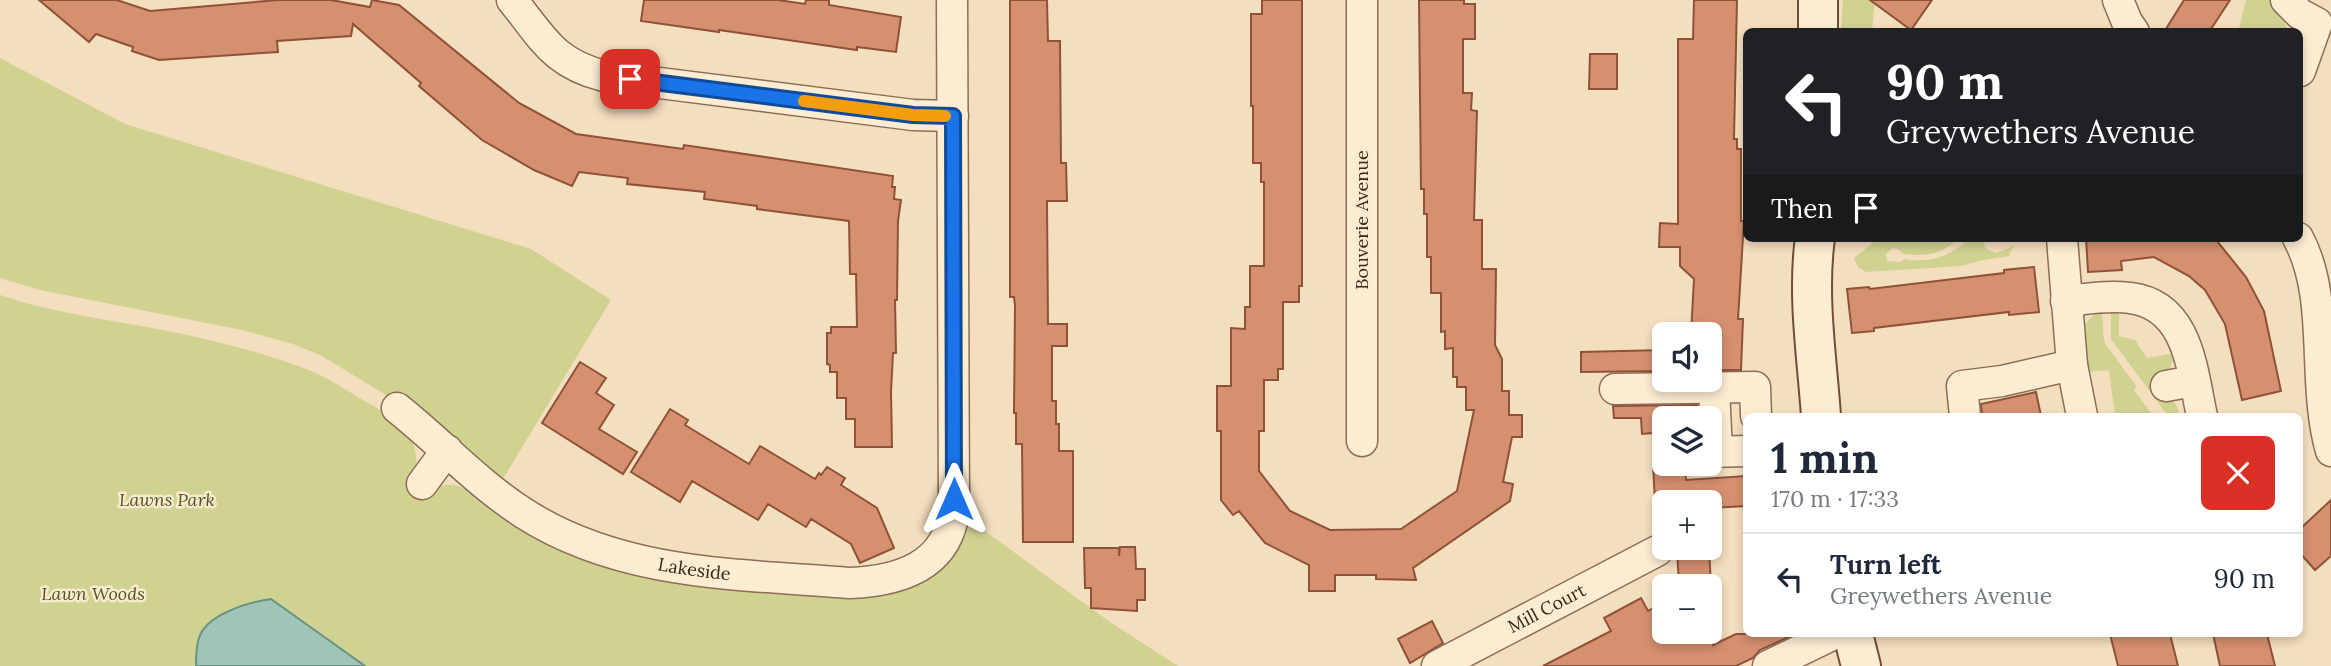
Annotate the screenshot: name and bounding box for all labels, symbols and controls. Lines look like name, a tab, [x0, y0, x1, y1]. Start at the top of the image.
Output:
pin	[600, 49, 660, 109]
text: 90 m	[1886, 50, 2003, 112]
icon: left	[1771, 56, 1862, 147]
icon: arrive	[611, 60, 649, 98]
text: Greywethers Avenue	[1886, 111, 2195, 152]
street label: Bouverie Avenue	[1350, 150, 1373, 290]
icon: arrive	[1847, 189, 1885, 227]
text: Then	[1771, 192, 1833, 225]
map controls	[1652, 322, 1722, 644]
button: sound	[1652, 322, 1722, 392]
button: layers	[1652, 406, 1722, 476]
text: 1 min	[1771, 431, 1878, 485]
button: close	[2201, 436, 2275, 510]
position arrow	[917, 462, 991, 536]
text: 170 m · 17:33	[1771, 484, 1899, 513]
park label: Lawns Park	[119, 488, 215, 511]
button: +	[1652, 490, 1722, 560]
text: Turn left	[1830, 548, 1941, 581]
street label: Lakeside	[656, 552, 732, 585]
icon: left	[1771, 560, 1809, 598]
text: 90 m	[2214, 562, 2275, 595]
button: −	[1652, 574, 1722, 644]
street label: Mill Court	[1504, 578, 1590, 638]
text: Greywethers Avenue	[1830, 581, 2052, 610]
park label: Lawn Woods	[41, 582, 145, 605]

